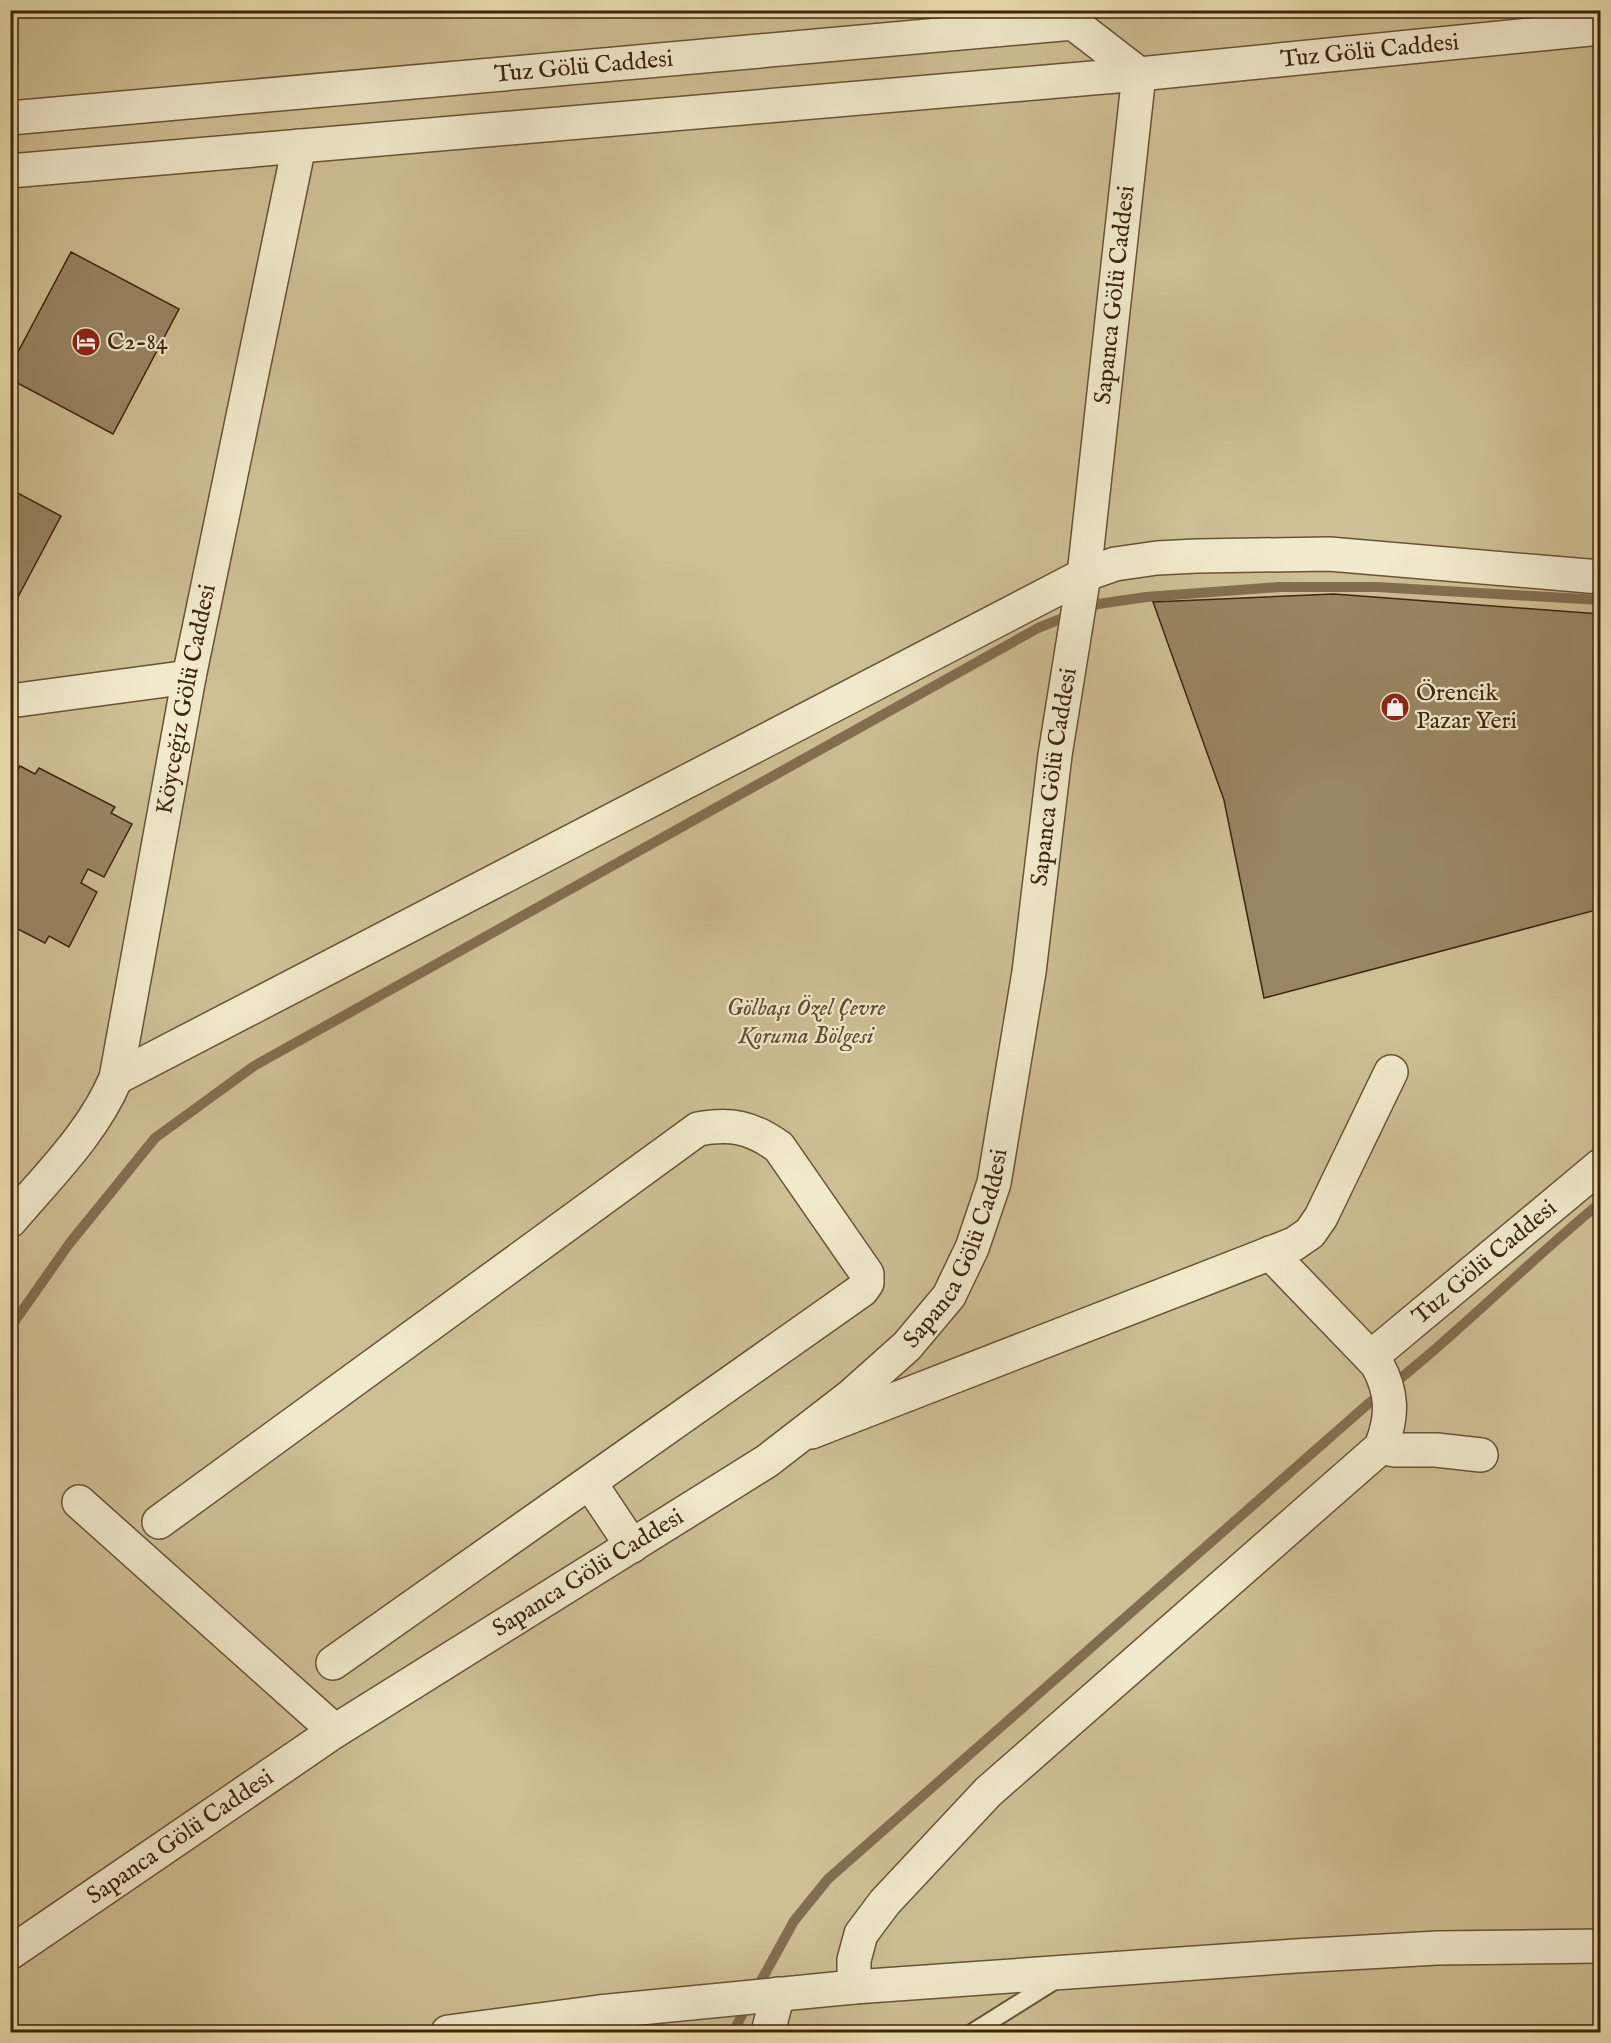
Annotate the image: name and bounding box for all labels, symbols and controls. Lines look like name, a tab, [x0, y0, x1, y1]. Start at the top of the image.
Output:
street label: Tuz Gölü Caddesi	[1279, 27, 1461, 75]
street label: Tuz Gölü Caddesi	[493, 43, 674, 90]
street label: Sapanca Gölü Caddesi	[1087, 184, 1142, 406]
hotel icon: C2-84	[70, 326, 102, 358]
place label: C2-84	[107, 327, 168, 358]
street label: Köyceğiz Gölü Caddesi	[149, 581, 223, 817]
street label: Sapanca Gölü Caddesi	[1024, 666, 1084, 888]
place label: Örencik Pazar Yeri	[1416, 678, 1517, 737]
shop icon: Örencik Pazar Yeri	[1379, 691, 1411, 723]
park label: Gölbaşı Özel Çevre Koruma Bölgesi	[727, 993, 885, 1052]
street label: Sapanca Gölü Caddesi	[896, 1146, 1015, 1355]
street label: Tuz Gölü Caddesi	[1406, 1193, 1563, 1332]
street label: Sapanca Gölü Caddesi	[487, 1501, 690, 1644]
street label: Sapanca Gölü Caddesi	[81, 1762, 280, 1912]

